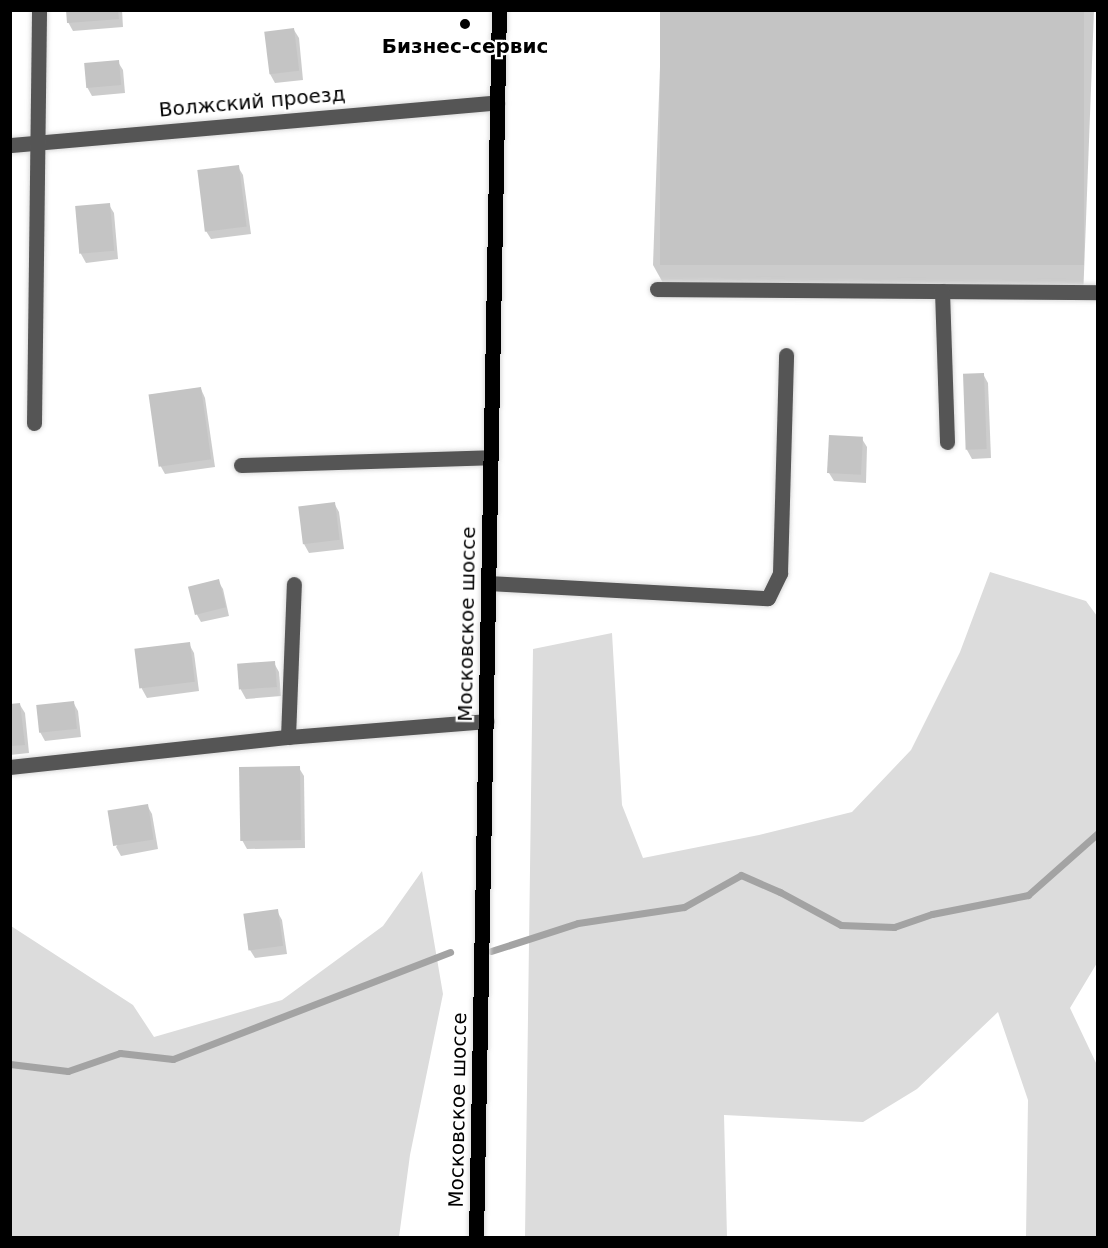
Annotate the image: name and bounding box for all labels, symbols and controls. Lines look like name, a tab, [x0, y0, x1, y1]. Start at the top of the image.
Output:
marker: Бизнес-сервис	[458, 17, 472, 31]
place label: Бизнес-сервис	[382, 34, 548, 58]
street label: Волжский проезд	[158, 82, 346, 122]
street label: Московское шоссе	[453, 526, 481, 722]
street label: Московское шоссе	[444, 1012, 472, 1208]

